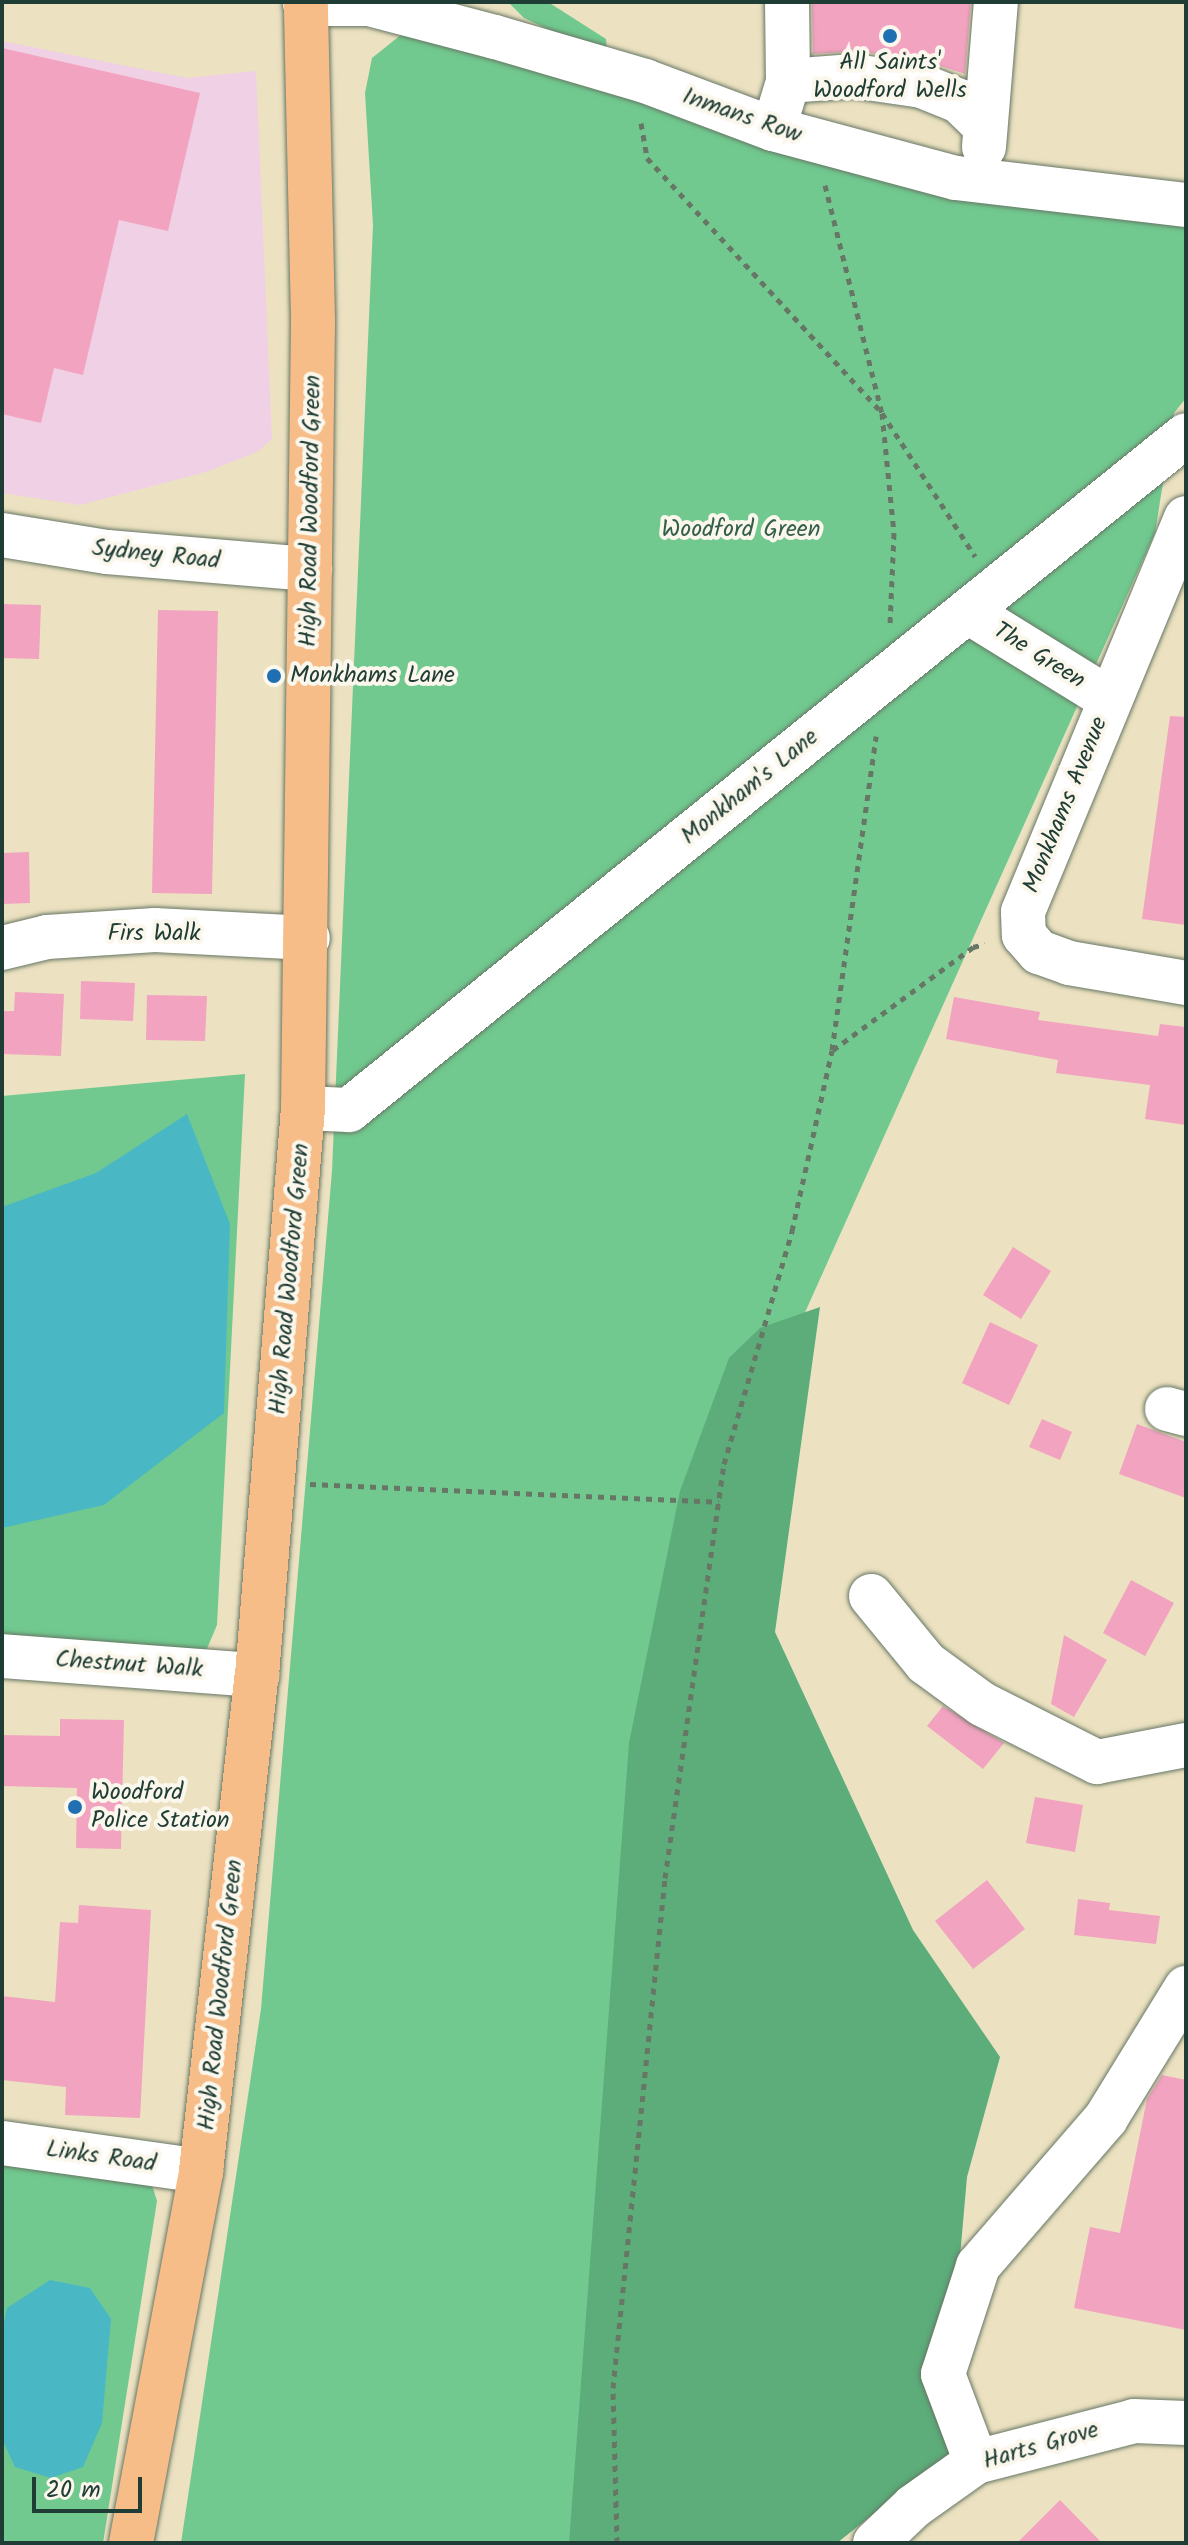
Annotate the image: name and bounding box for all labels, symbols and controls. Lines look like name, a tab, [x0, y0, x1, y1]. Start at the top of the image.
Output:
marker: All Saints' Woodford Wells	[881, 27, 899, 45]
place label: All Saints' Woodford Wells	[813, 49, 967, 105]
street label: Inmans Row	[679, 82, 805, 150]
street label: High Road Woodford Green	[294, 375, 328, 647]
park label: Woodford Green	[662, 516, 820, 544]
street label: Sydney Road	[91, 534, 221, 576]
street label: The Green	[988, 616, 1090, 696]
place label: Monkhams Lane	[290, 662, 455, 690]
marker: Monkhams Lane	[265, 667, 283, 685]
street label: Monkhams Avenue	[1018, 713, 1114, 897]
street label: Monkham's Lane	[676, 723, 824, 851]
street label: Firs Walk	[107, 920, 201, 948]
street label: High Road Woodford Green	[264, 1142, 316, 1416]
street label: Chestnut Walk	[54, 1645, 204, 1685]
place label: Woodford Police Station	[91, 1779, 230, 1835]
marker: Woodford Police Station	[66, 1798, 84, 1816]
street label: High Road Woodford Green	[192, 1858, 250, 2132]
street label: Links Road	[44, 2135, 158, 2179]
street label: Harts Grove	[980, 2416, 1102, 2476]
scale bar	[36, 2461, 146, 2511]
text: 20 m	[46, 2471, 101, 2510]

